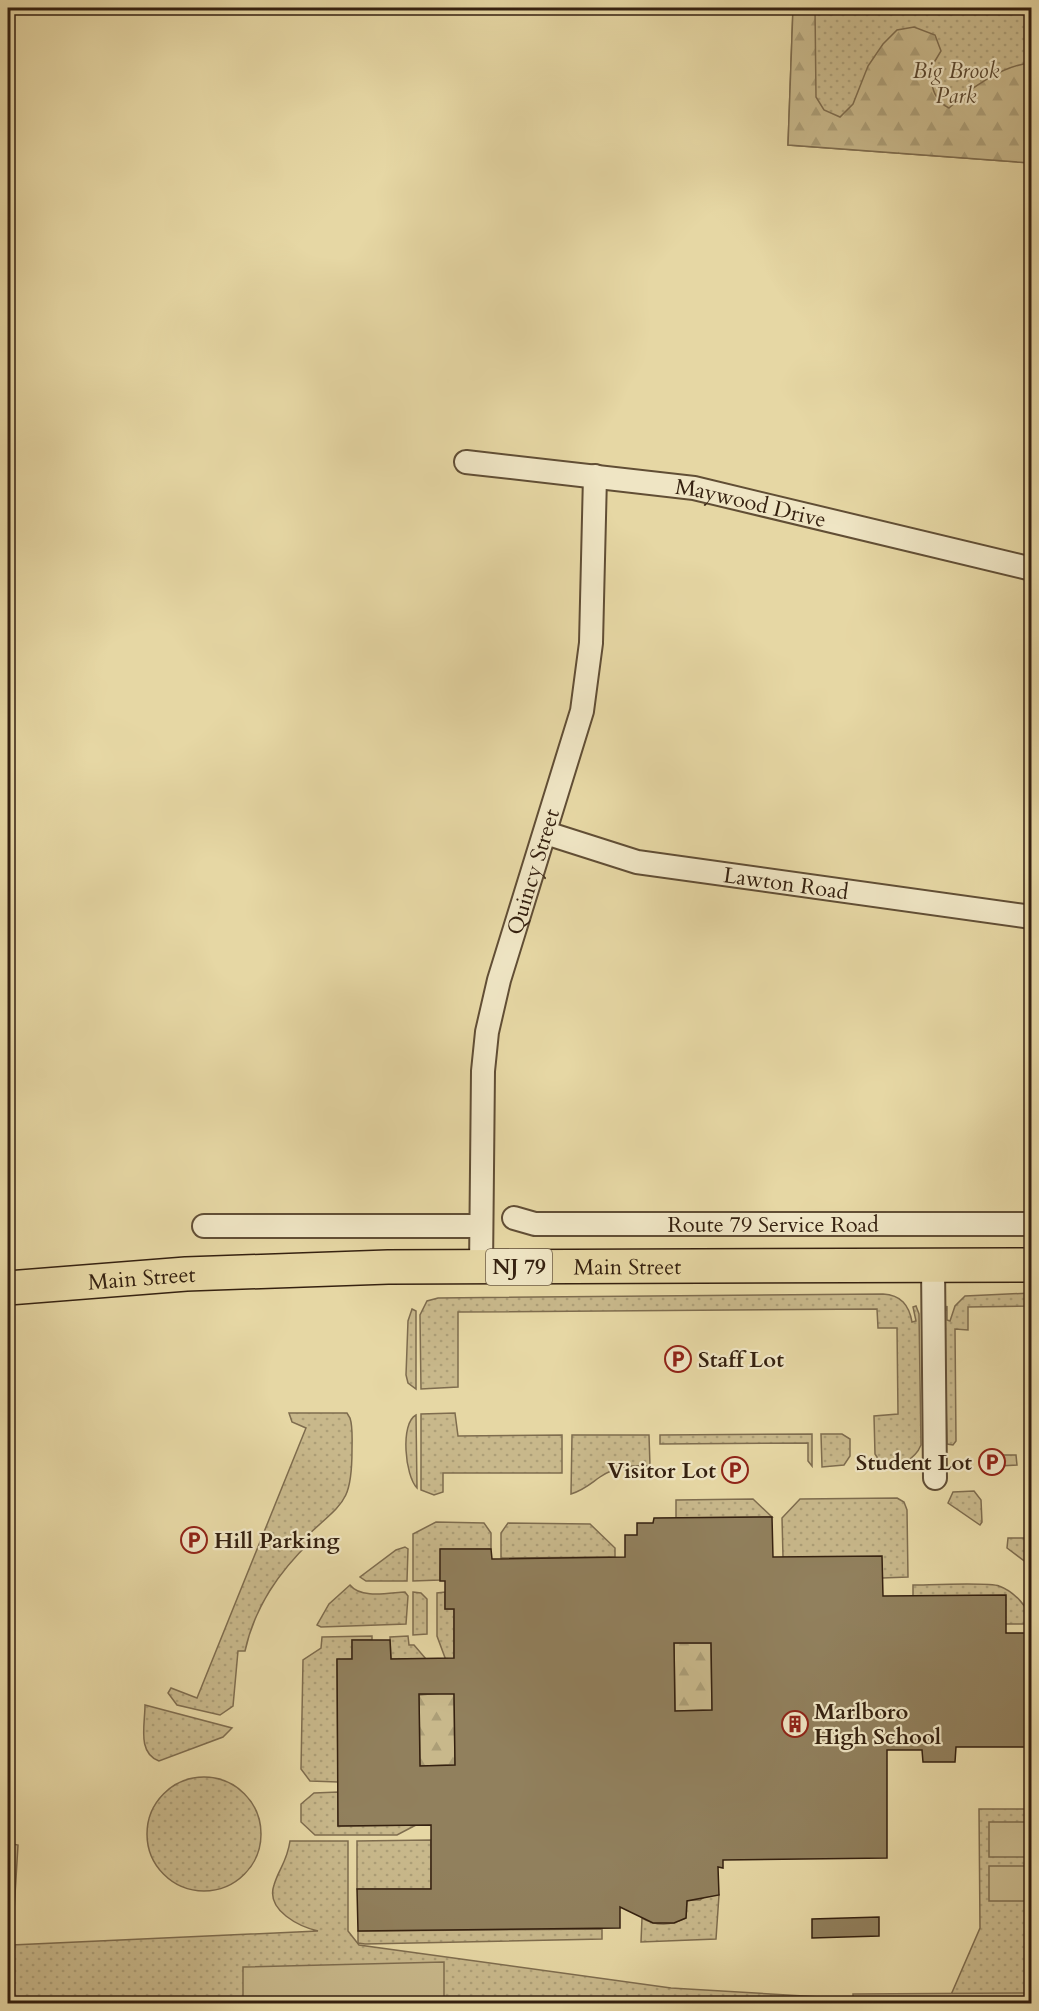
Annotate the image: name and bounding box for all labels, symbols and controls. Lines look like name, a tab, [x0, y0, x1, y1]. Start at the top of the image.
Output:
park label: Big Brook Park	[913, 56, 1000, 111]
street label: Maywood Drive	[674, 472, 829, 535]
street label: Quincy Street	[500, 805, 567, 939]
street label: Lawton Road	[721, 860, 851, 907]
street label: Route 79 Service Road	[667, 1210, 879, 1240]
road number: NJ 79	[486, 1249, 552, 1285]
street label: Main Street	[573, 1252, 681, 1282]
street label: Main Street	[87, 1260, 196, 1298]
parking icon: Staff Lot	[663, 1344, 693, 1374]
place label: Staff Lot	[698, 1345, 784, 1375]
parking icon: Student Lot	[977, 1447, 1007, 1477]
place label: Student Lot	[856, 1448, 972, 1478]
parking icon: Visitor Lot	[720, 1455, 750, 1485]
place label: Visitor Lot	[607, 1456, 716, 1486]
parking icon: Hill Parking	[179, 1525, 209, 1555]
place label: Hill Parking	[214, 1526, 341, 1556]
place label: Marlboro High School	[814, 1697, 942, 1752]
building icon: Marlboro High School	[780, 1709, 810, 1739]

